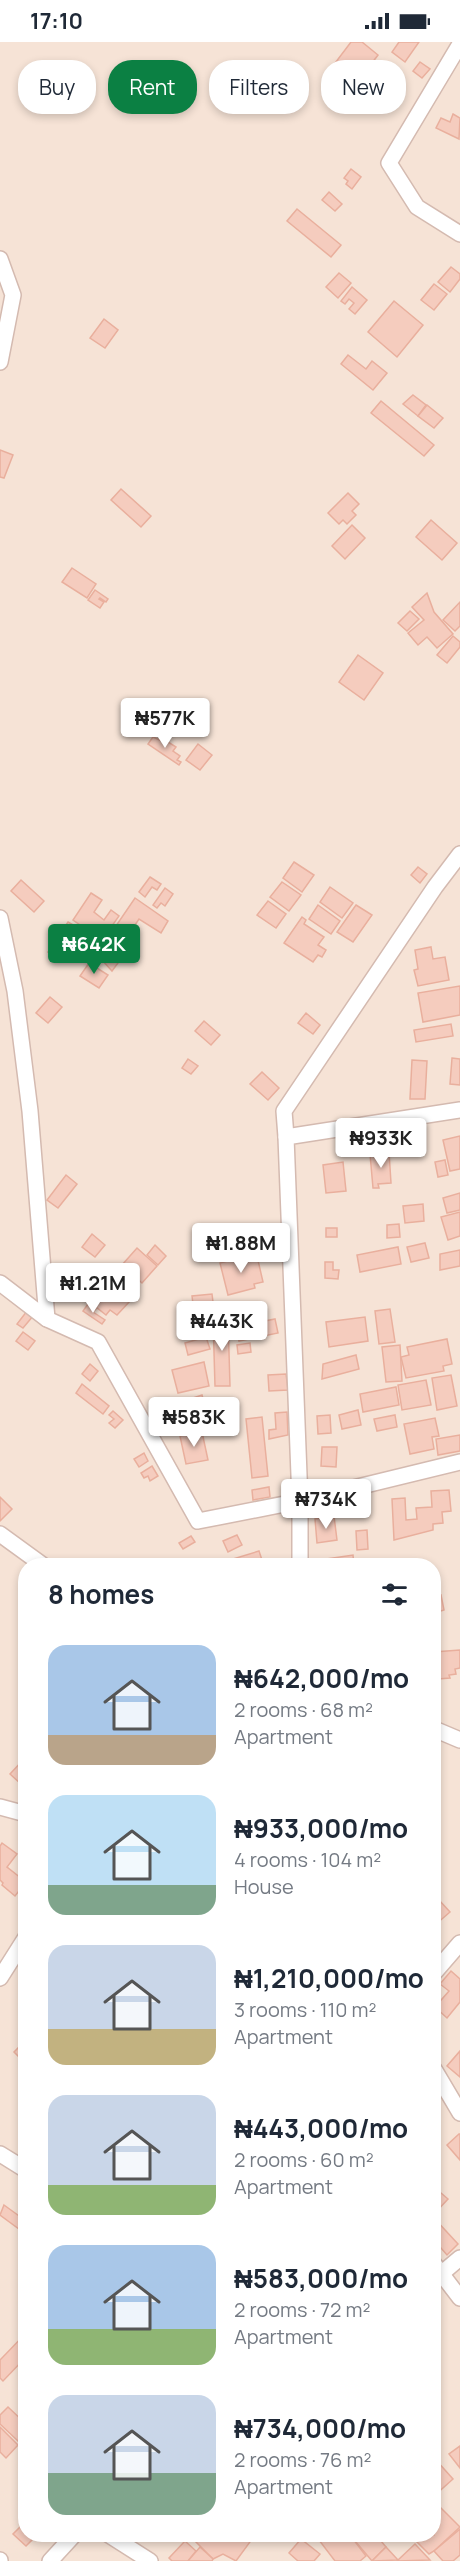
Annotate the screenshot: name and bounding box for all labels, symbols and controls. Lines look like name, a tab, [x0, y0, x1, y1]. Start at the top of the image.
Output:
text: 17:10	[30, 6, 83, 36]
chip: Buy	[18, 60, 96, 114]
chip: Rent	[108, 60, 197, 114]
chip: Filters	[209, 60, 309, 114]
chip: New	[321, 60, 406, 114]
pin: ₦577K	[123, 698, 207, 749]
text: ₦577K	[135, 704, 195, 731]
pin: ₦642K	[52, 924, 136, 975]
text: ₦642K	[62, 930, 126, 957]
pin: ₦933K	[339, 1118, 423, 1169]
text: ₦933K	[349, 1124, 413, 1151]
pin: ₦1.88M	[192, 1223, 290, 1274]
text: ₦1.88M	[206, 1229, 276, 1256]
pin: ₦1.21M	[44, 1263, 142, 1314]
text: ₦1.21M	[60, 1269, 126, 1296]
pin: ₦443K	[180, 1301, 264, 1352]
text: ₦443K	[190, 1307, 254, 1334]
pin: ₦583K	[152, 1397, 236, 1448]
text: ₦583K	[163, 1403, 225, 1430]
pin: ₦734K	[284, 1479, 368, 1530]
text: ₦734K	[295, 1485, 357, 1512]
text: 8 homes	[48, 1576, 154, 1612]
icon: filters	[378, 1578, 411, 1611]
text: ₦642,000/mo	[234, 1660, 409, 1696]
icon: home	[96, 1669, 168, 1741]
text: 2 rooms · 68 m²	[234, 1696, 373, 1723]
text: Apartment	[234, 1723, 333, 1750]
text: ₦933,000/mo	[234, 1810, 408, 1846]
icon: home	[96, 1819, 168, 1891]
text: 4 rooms · 104 m²	[234, 1846, 381, 1873]
text: House	[234, 1873, 294, 1900]
text: ₦1,210,000/mo	[234, 1960, 424, 1996]
icon: home	[96, 1969, 168, 2041]
text: 3 rooms · 110 m²	[234, 1996, 376, 2023]
text: Apartment	[234, 2023, 333, 2050]
text: ₦443,000/mo	[234, 2110, 408, 2146]
icon: home	[96, 2119, 168, 2191]
text: 2 rooms · 60 m²	[234, 2146, 374, 2173]
text: Apartment	[234, 2173, 333, 2200]
text: ₦583,000/mo	[234, 2260, 408, 2296]
icon: home	[96, 2269, 168, 2341]
text: 2 rooms · 72 m²	[234, 2296, 370, 2323]
text: Apartment	[234, 2323, 333, 2350]
text: ₦734,000/mo	[234, 2410, 406, 2446]
icon: home	[96, 2419, 168, 2491]
text: 2 rooms · 76 m²	[234, 2446, 371, 2473]
text: Apartment	[234, 2473, 333, 2500]

